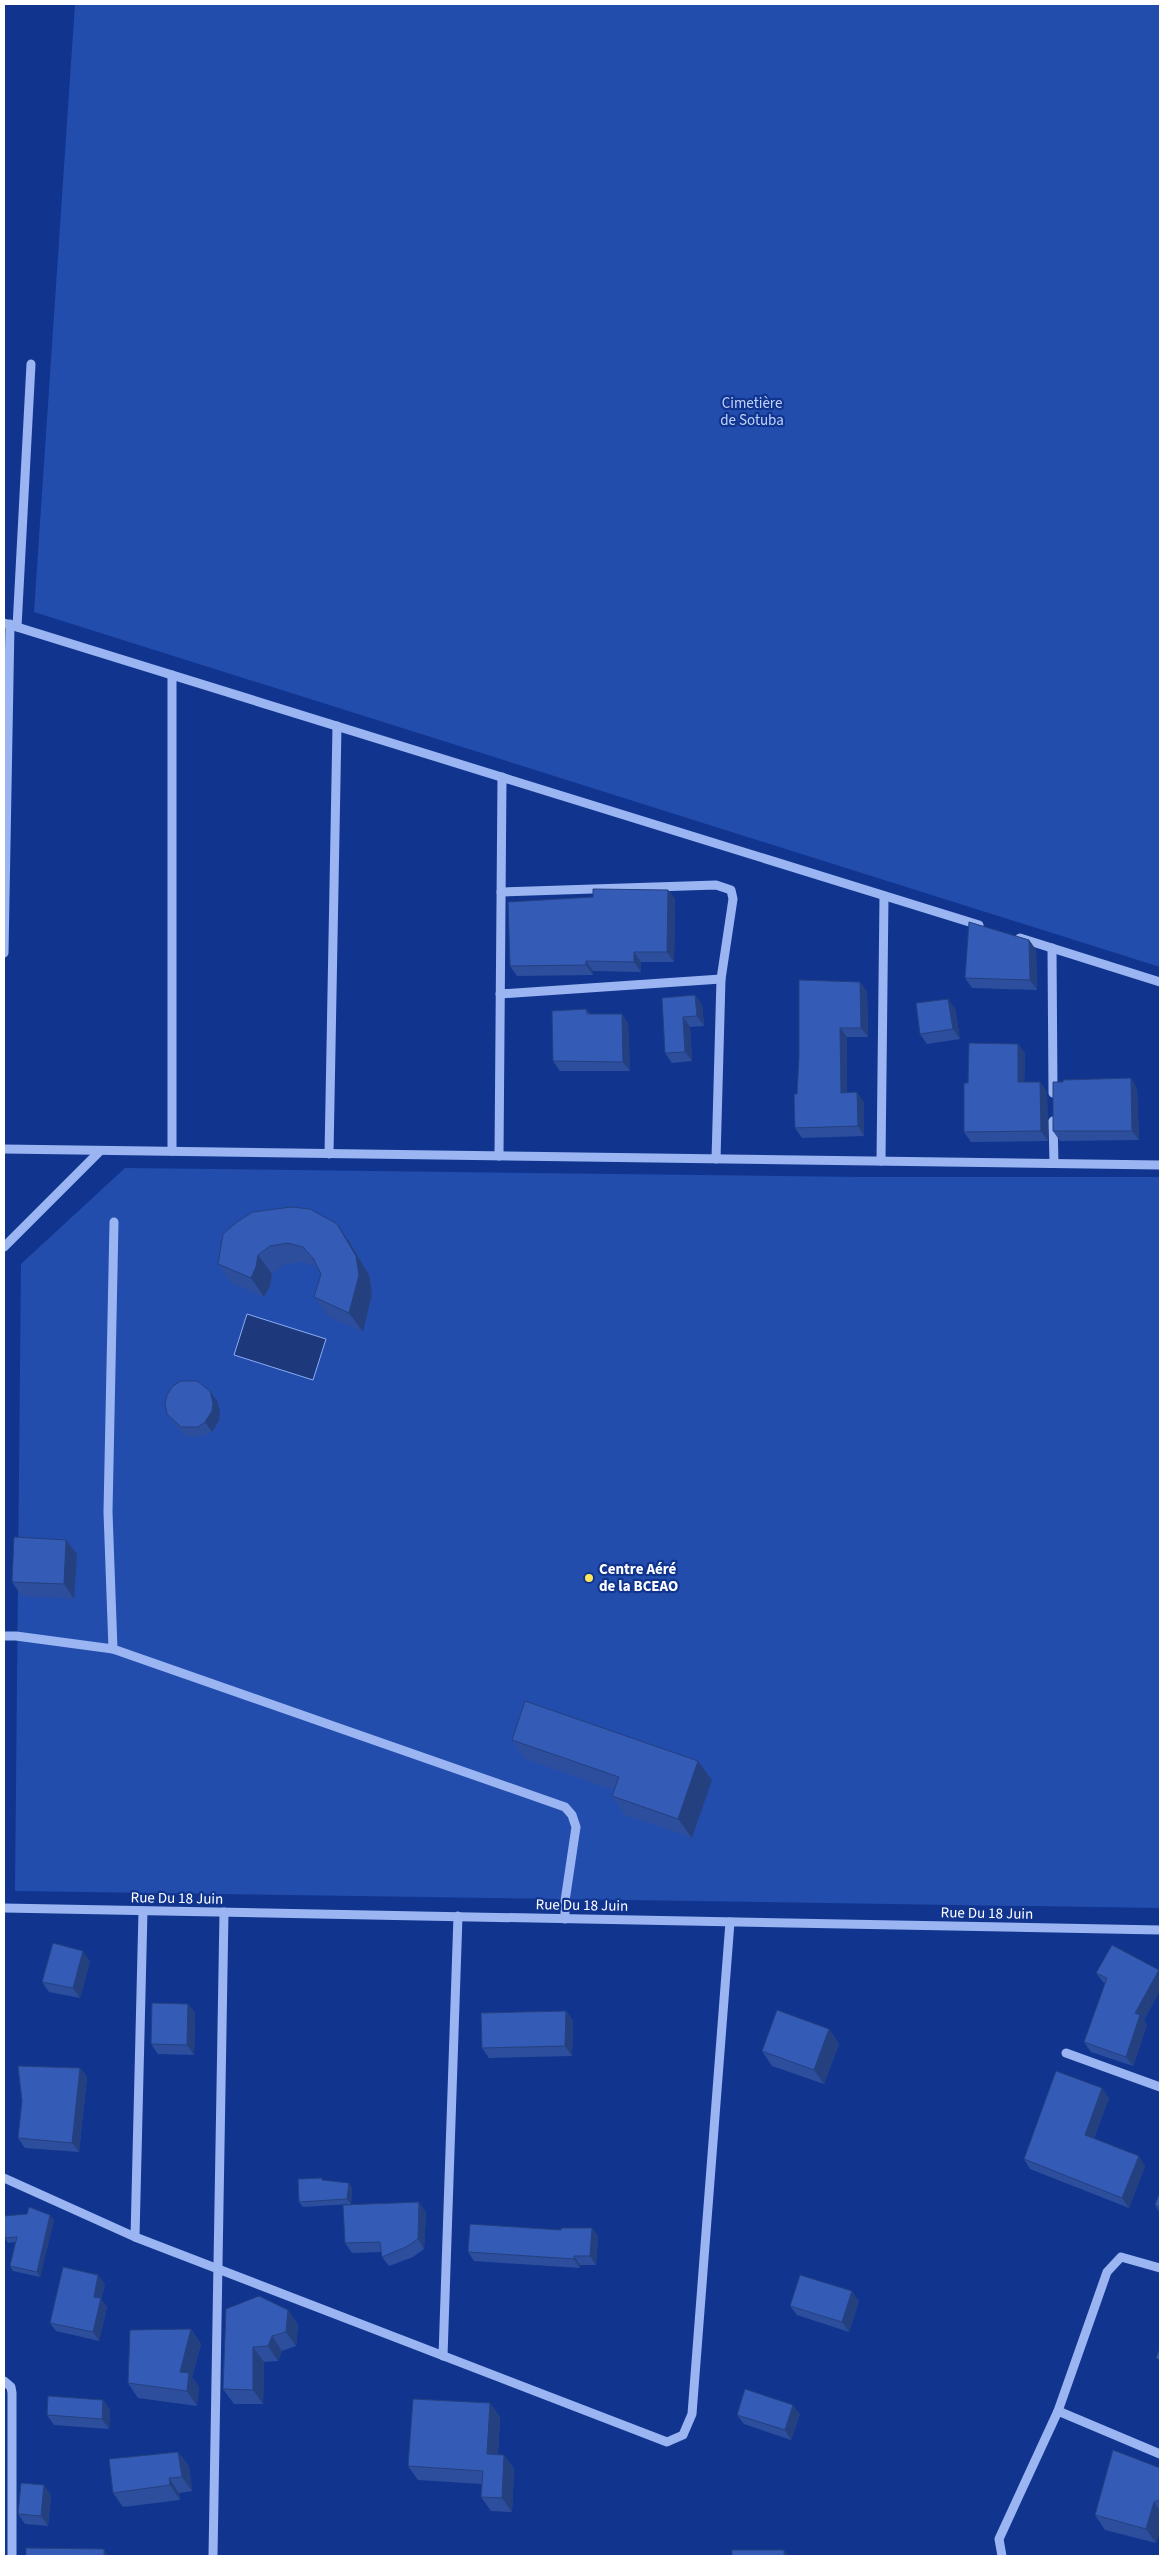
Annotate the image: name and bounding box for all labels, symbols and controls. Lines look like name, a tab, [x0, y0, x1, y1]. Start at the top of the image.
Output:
park label: Cimetière de Sotuba	[720, 393, 784, 431]
place label: Centre Aéré de la BCEAO	[599, 1559, 678, 1597]
marker: Centre Aéré de la BCEAO	[583, 1572, 595, 1584]
street label: Rue Du 18 Juin	[130, 1887, 224, 1910]
street label: Rue Du 18 Juin	[535, 1894, 629, 1917]
street label: Rue Du 18 Juin	[940, 1902, 1034, 1925]

